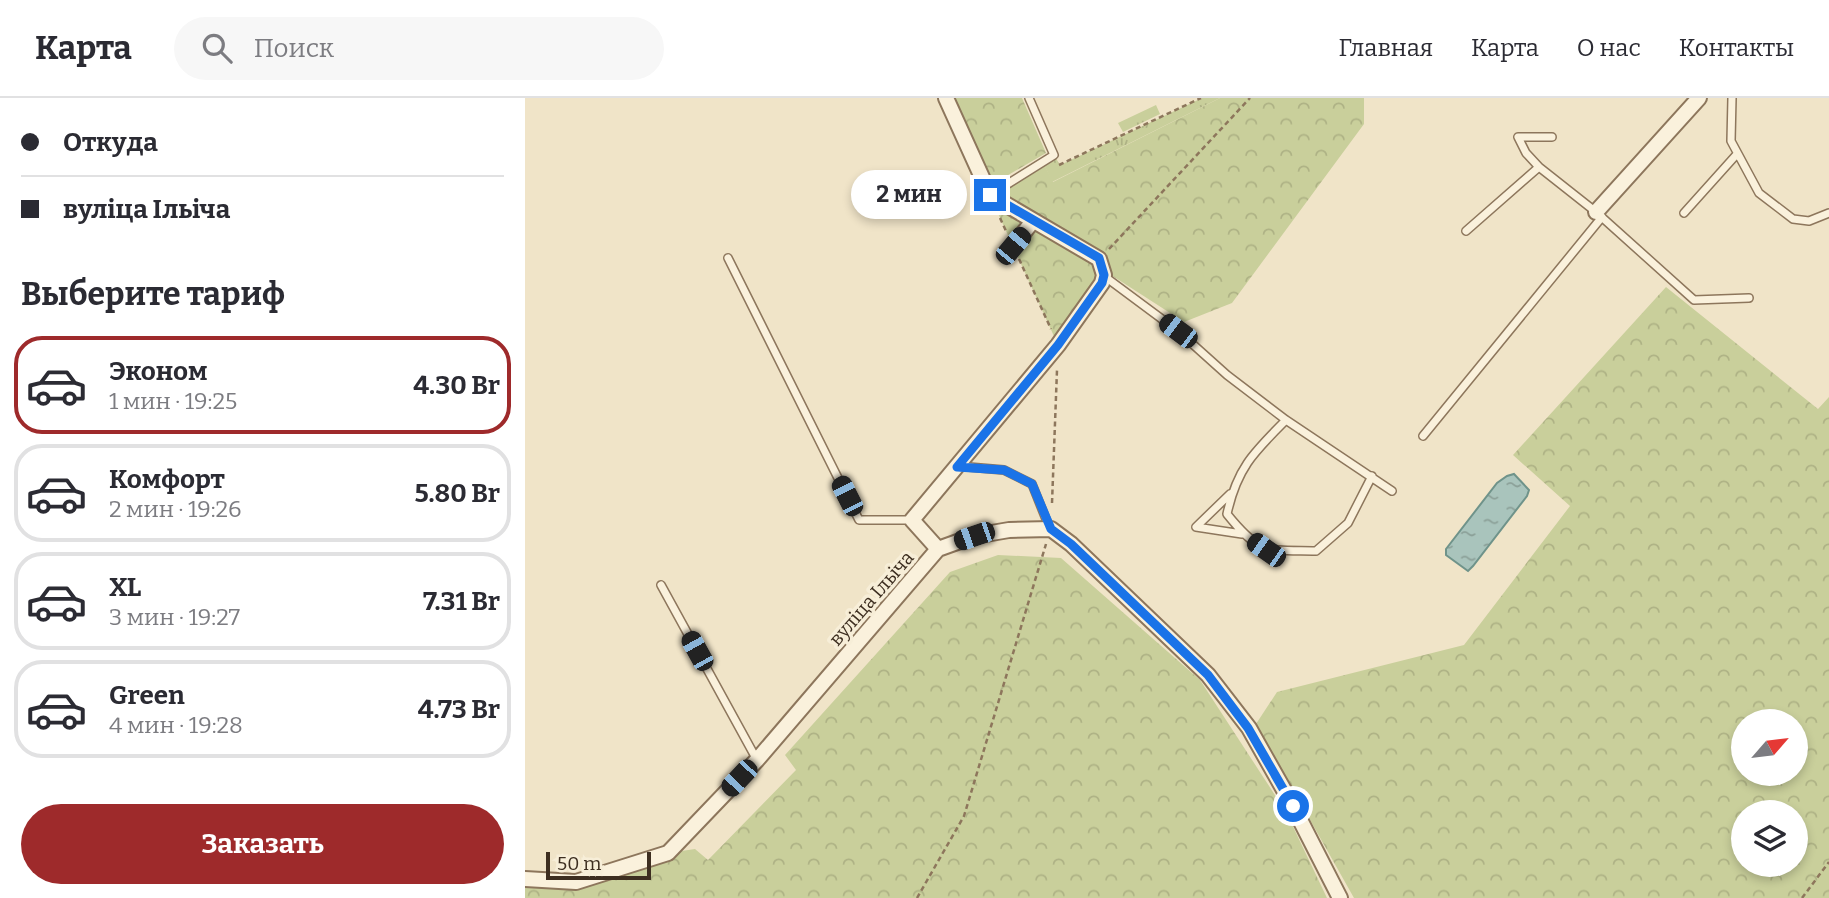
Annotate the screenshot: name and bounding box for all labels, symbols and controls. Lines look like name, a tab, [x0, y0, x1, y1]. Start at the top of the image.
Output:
search box	[174, 17, 664, 80]
text: Карта	[35, 28, 132, 68]
icon: search	[198, 29, 236, 67]
text: Поиск	[254, 33, 334, 64]
text: Главная	[1338, 34, 1433, 62]
text: Карта	[1471, 34, 1539, 62]
text: О нас	[1577, 34, 1641, 62]
text: Контакты	[1679, 34, 1794, 62]
text: Откуда	[63, 127, 158, 158]
callout: 2 мин	[850, 170, 965, 220]
route end	[974, 179, 1006, 211]
text: 2 мин	[876, 180, 942, 208]
text: вуліца Ільіча	[63, 194, 230, 225]
car	[992, 223, 1035, 269]
text: Выберите тариф	[21, 275, 285, 313]
car	[1155, 310, 1202, 352]
icon: car	[25, 354, 88, 417]
text: Эконом	[109, 356, 208, 387]
text: 4.30 Br	[413, 370, 500, 401]
text: 1 мин · 19:25	[109, 387, 237, 415]
icon: car	[25, 462, 88, 525]
text: Комфорт	[109, 464, 225, 495]
car	[829, 473, 866, 519]
text: 5.80 Br	[415, 478, 500, 509]
text: 2 мин · 19:26	[109, 495, 242, 523]
car	[951, 519, 998, 553]
car	[1243, 529, 1290, 571]
street label: вуліца Ільіча	[824, 546, 919, 650]
icon: car	[25, 570, 88, 633]
text: XL	[109, 572, 141, 603]
text: 7.31 Br	[423, 586, 500, 617]
text: 3 мин · 19:27	[109, 603, 240, 631]
car	[678, 628, 717, 674]
icon: car	[25, 678, 88, 741]
text: Green	[109, 680, 185, 711]
text: 4.73 Br	[418, 694, 500, 725]
north arrow	[1731, 709, 1808, 786]
map controls	[1731, 709, 1808, 877]
text: 4 мин · 19:28	[109, 711, 243, 739]
car	[717, 755, 762, 801]
route start	[1277, 790, 1309, 822]
button: layers	[1731, 800, 1808, 877]
button: Заказать	[21, 804, 504, 884]
scale bar	[546, 849, 651, 881]
text: 50 m	[557, 852, 601, 875]

